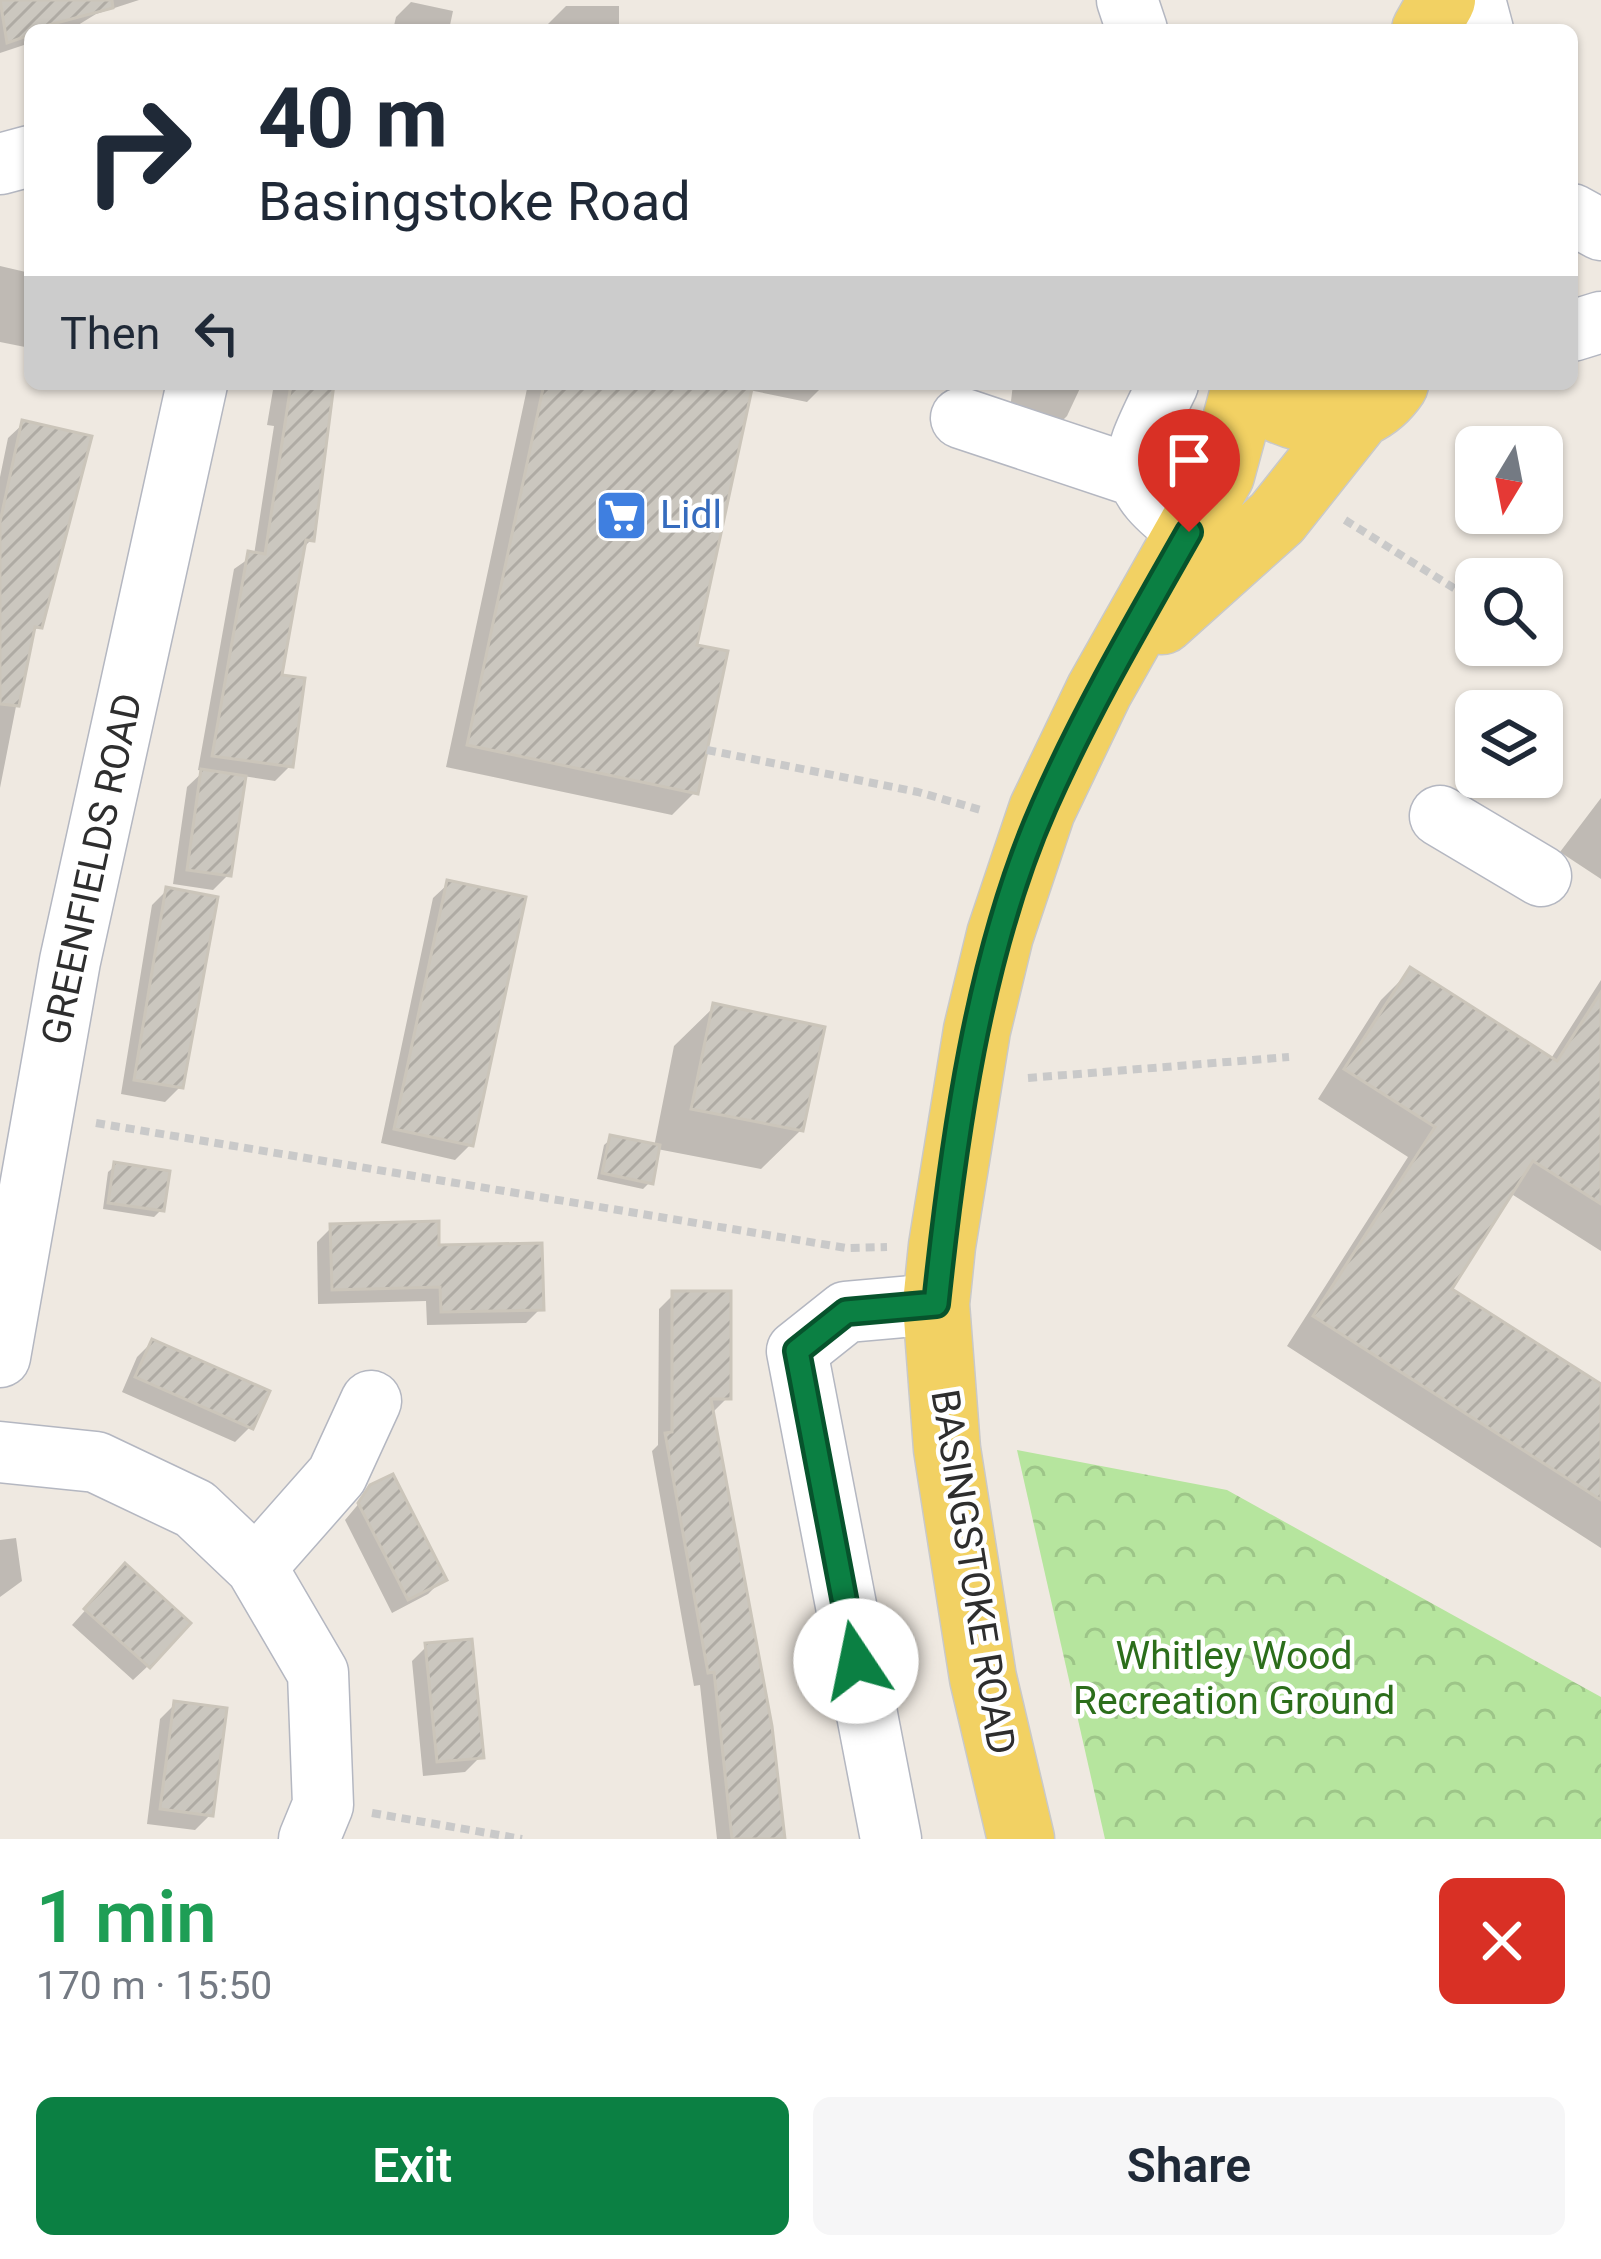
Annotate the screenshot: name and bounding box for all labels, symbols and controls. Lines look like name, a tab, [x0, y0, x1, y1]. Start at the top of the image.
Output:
text: 40 m	[258, 69, 448, 168]
icon: right	[60, 72, 216, 228]
text: Basingstoke Road	[258, 170, 691, 233]
icon: left	[184, 300, 250, 366]
text: Then	[60, 307, 160, 360]
pin	[1138, 409, 1240, 532]
north arrow	[1455, 426, 1563, 534]
map controls	[1455, 426, 1563, 798]
icon: arrive	[1156, 427, 1222, 493]
supermarket icon: Lidl	[593, 487, 649, 543]
place label: Lidl	[660, 492, 722, 538]
button: search	[1455, 558, 1563, 666]
street label: GREENFIELDS ROAD	[32, 689, 152, 1049]
button: layers	[1455, 690, 1563, 798]
street label: BASINGSTOKE ROAD	[921, 1386, 1025, 1758]
position arrow	[793, 1598, 919, 1724]
park label: Whitley Wood Recreation Ground	[1073, 1633, 1395, 1724]
text: 1 min	[36, 1875, 217, 1960]
button: close	[1439, 1878, 1565, 2004]
text: 170 m · 15:50	[36, 1963, 272, 2009]
button: Exit	[36, 2097, 789, 2235]
button: Share	[813, 2097, 1565, 2235]

